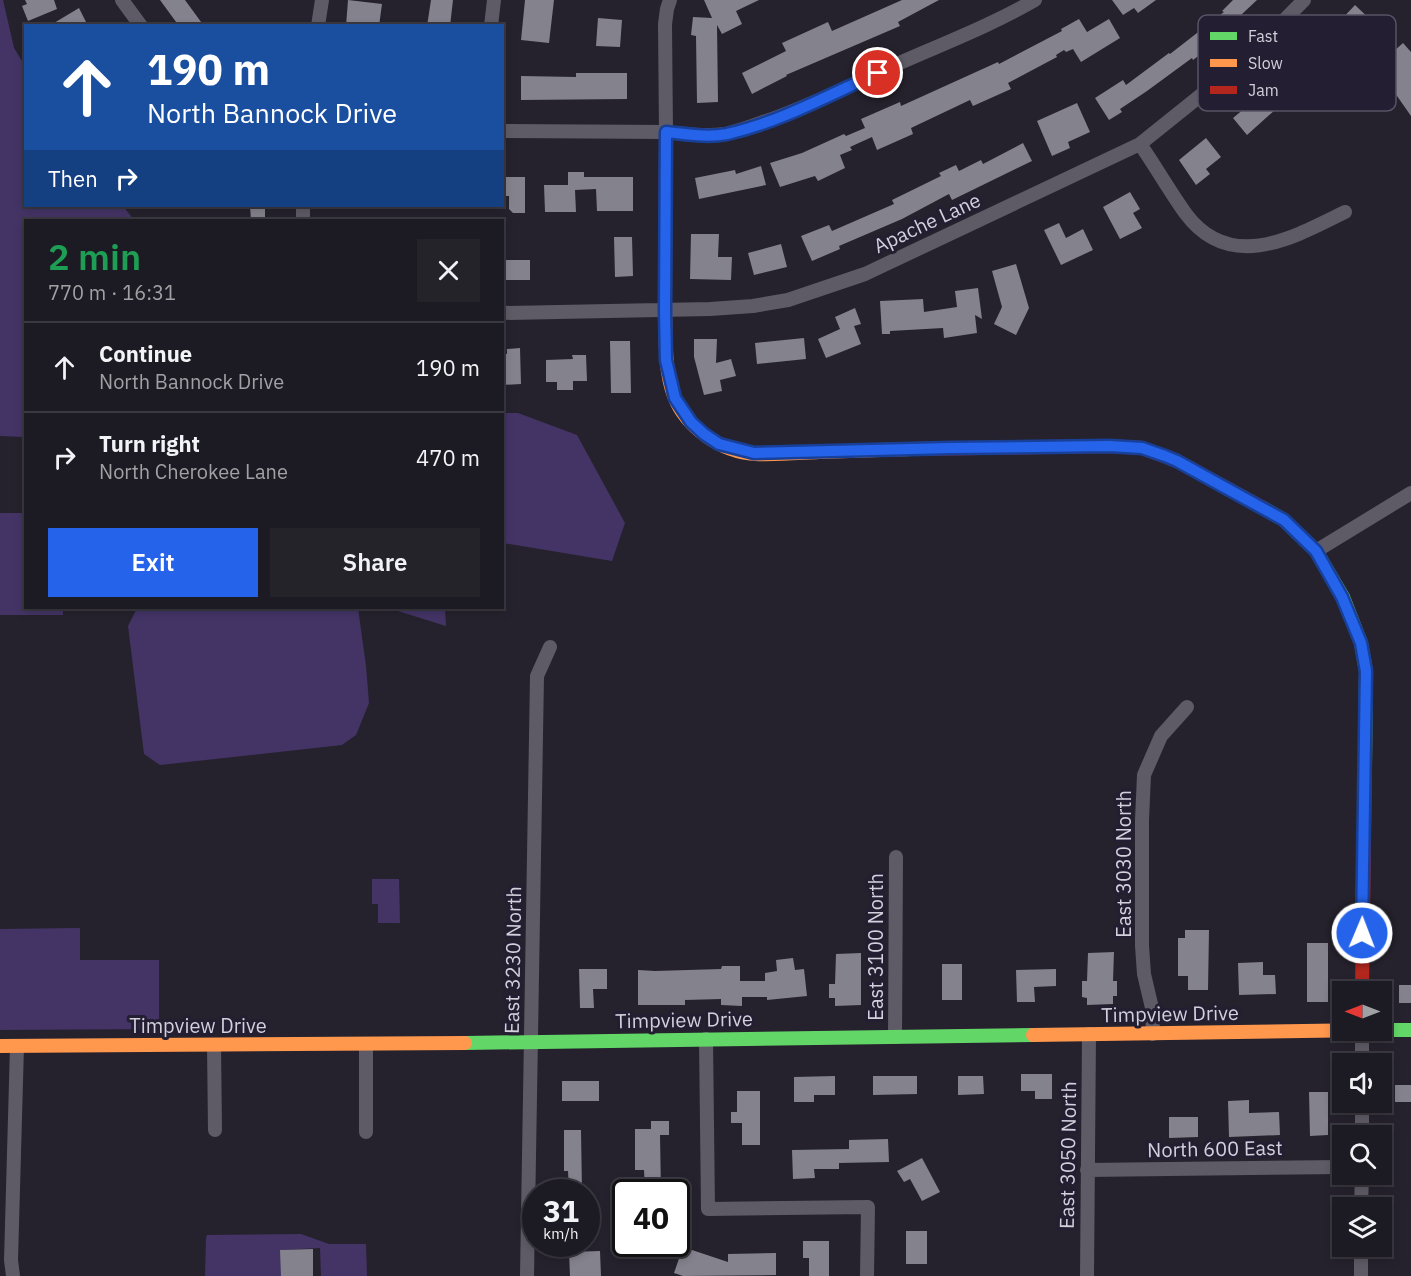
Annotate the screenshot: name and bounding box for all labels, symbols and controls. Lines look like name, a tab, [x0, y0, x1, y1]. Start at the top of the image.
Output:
legend	[1198, 15, 1396, 111]
text: Fast	[1248, 26, 1278, 46]
text: 190 m	[147, 42, 270, 97]
pin	[852, 47, 903, 98]
icon: ahead	[48, 48, 126, 126]
text: Slow	[1248, 53, 1283, 73]
icon: arrive	[861, 56, 894, 89]
text: Jam	[1248, 80, 1279, 100]
text: North Bannock Drive	[147, 95, 397, 130]
icon: right	[110, 162, 143, 195]
text: Then	[48, 164, 98, 193]
street label: Apache Lane	[869, 186, 985, 259]
text: 2 min	[48, 233, 141, 280]
button: close	[417, 239, 480, 302]
text: 770 m · 16:31	[48, 279, 176, 306]
text: Continue	[99, 339, 192, 368]
icon: ahead	[48, 351, 81, 384]
text: 190 m	[416, 353, 480, 382]
text: North Bannock Drive	[99, 368, 284, 395]
text: Turn right	[99, 429, 200, 458]
icon: right	[48, 441, 81, 474]
text: 470 m	[416, 443, 480, 472]
text: North Cherokee Lane	[99, 458, 288, 485]
button: Exit	[48, 528, 258, 597]
button: Share	[270, 528, 480, 597]
street label: East 3030 North	[1110, 790, 1137, 938]
street label: East 3100 North	[862, 873, 889, 1021]
street label: East 3230 North	[498, 886, 527, 1034]
position arrow	[1330, 901, 1394, 965]
north arrow	[1332, 981, 1392, 1041]
map controls	[1332, 981, 1392, 1257]
street label: Timpview Drive	[1101, 999, 1239, 1028]
street label: Timpview Drive	[615, 1005, 753, 1034]
street label: Timpview Drive	[129, 1012, 267, 1039]
button: sound	[1332, 1053, 1392, 1113]
street label: East 3050 North	[1053, 1081, 1082, 1229]
button: search	[1332, 1125, 1392, 1185]
street label: North 600 East	[1147, 1134, 1283, 1163]
speed limit sign: 40	[612, 1179, 690, 1257]
text: 31	[543, 1191, 579, 1230]
button: layers	[1332, 1197, 1392, 1257]
text: km/h	[543, 1224, 579, 1243]

